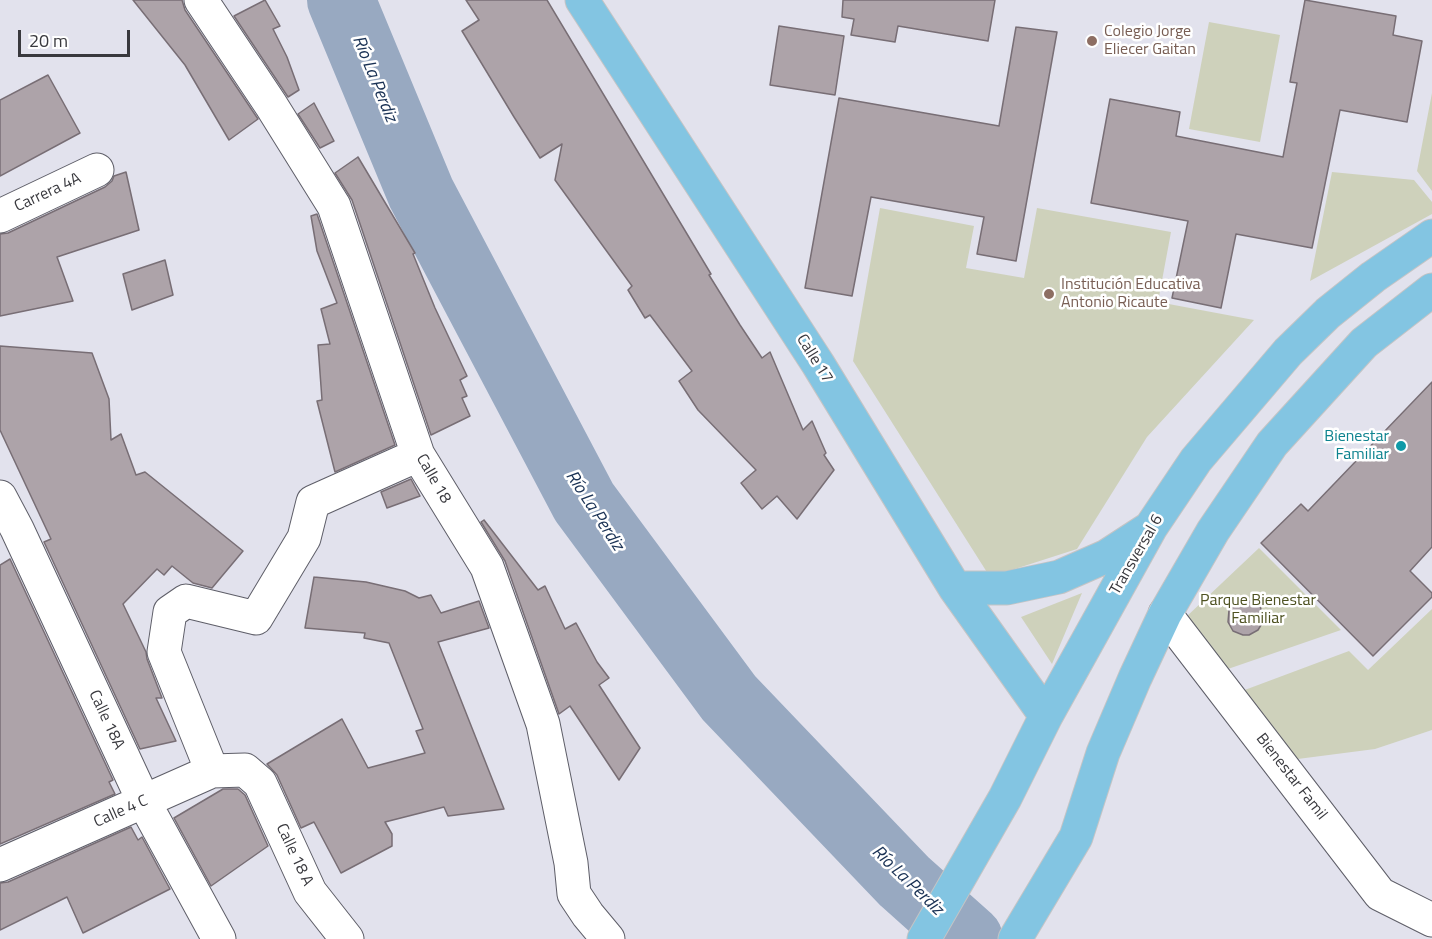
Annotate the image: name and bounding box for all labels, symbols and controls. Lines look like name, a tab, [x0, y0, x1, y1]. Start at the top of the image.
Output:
scale bar	[21, 18, 134, 56]
place label: Colegio Jorge Eliecer Gaitan	[1104, 22, 1196, 60]
text: 20 m	[29, 27, 68, 54]
water label: Río La Perdiz	[347, 33, 401, 125]
marker: Colegio Jorge Eliecer Gaitan	[1085, 34, 1099, 48]
street label: Carrera 4A	[12, 169, 84, 217]
place label: Institución Educativa Antonio Ricaute	[1061, 275, 1201, 313]
marker: Institución Educativa Antonio Ricaute	[1042, 287, 1056, 301]
street label: Calle 17	[792, 331, 836, 387]
place label: Bienestar Familiar	[1324, 427, 1389, 465]
marker: Bienestar Familiar	[1394, 439, 1408, 453]
street label: Calle 18	[411, 451, 455, 507]
water label: Río La Perdiz	[560, 467, 628, 555]
street label: Transversal 6	[1106, 512, 1168, 598]
park label: Parque Bienestar Familiar	[1200, 591, 1316, 629]
street label: Calle 18A	[84, 687, 128, 753]
street label: Bienestar Famil	[1251, 730, 1331, 824]
street label: Calle 4 C	[91, 792, 151, 832]
street label: Calle 18 A	[271, 821, 317, 889]
water label: Río La Perdiz	[867, 842, 947, 920]

